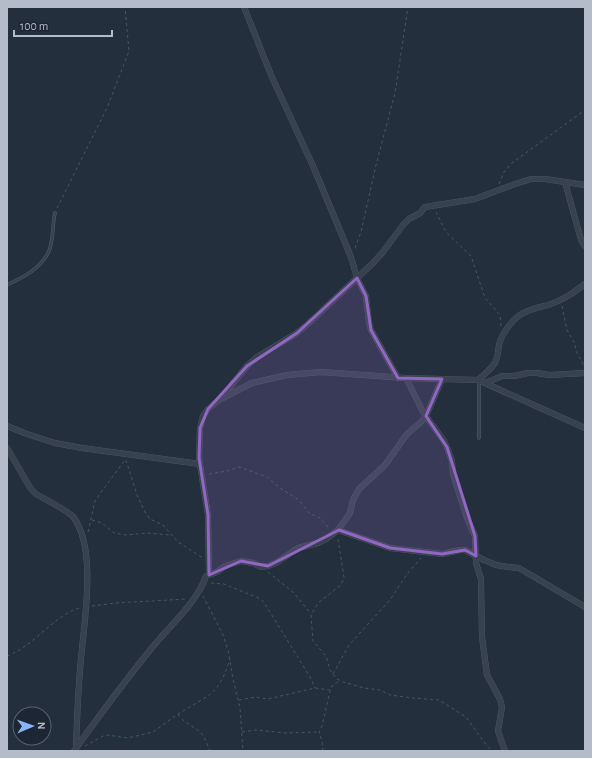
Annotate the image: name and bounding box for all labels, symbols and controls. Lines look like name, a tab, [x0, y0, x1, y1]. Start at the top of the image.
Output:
scale bar	[14, 12, 112, 38]
text: 100 m	[20, 20, 48, 32]
north arrow	[12, 706, 52, 746]
text: N	[36, 722, 47, 730]

